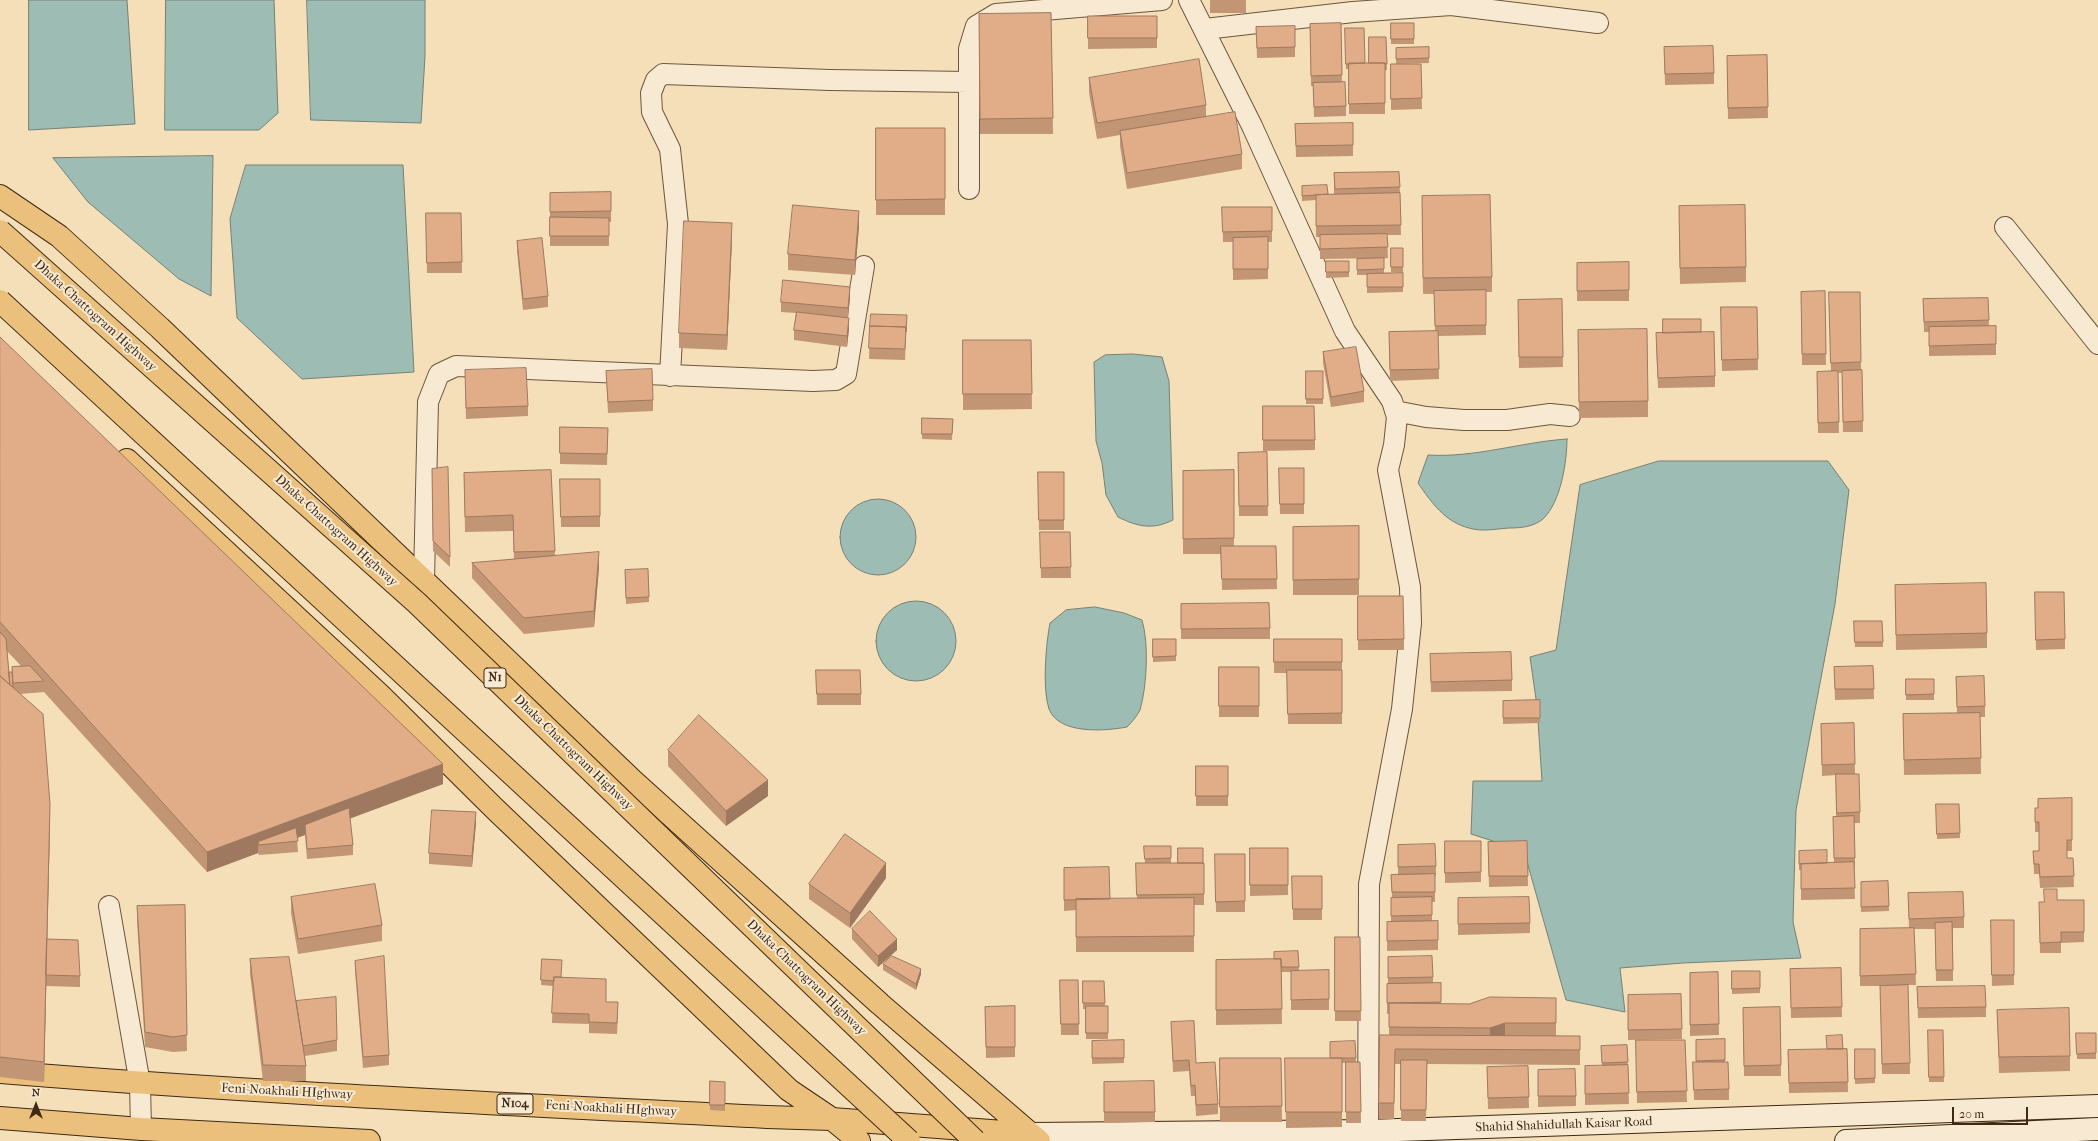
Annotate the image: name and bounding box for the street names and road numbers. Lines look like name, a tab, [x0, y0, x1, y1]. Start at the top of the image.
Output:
street label: Dhaka-Chattogram Highway	[30, 257, 160, 375]
street label: Dhaka-Chattogram Highway	[271, 472, 401, 590]
road number: N1	[484, 668, 506, 688]
street label: Dhaka-Chattogram Highway	[510, 692, 636, 814]
street label: Dhaka-Chattogram Highway	[743, 917, 869, 1039]
street label: Feni-Noakhali HIghway	[221, 1081, 353, 1103]
road number: N104	[497, 1094, 533, 1114]
street label: Feni-Noakhali HIghway	[545, 1098, 677, 1120]
street label: Shahid Shahidullah Kaisar Road	[1475, 1114, 1653, 1136]

